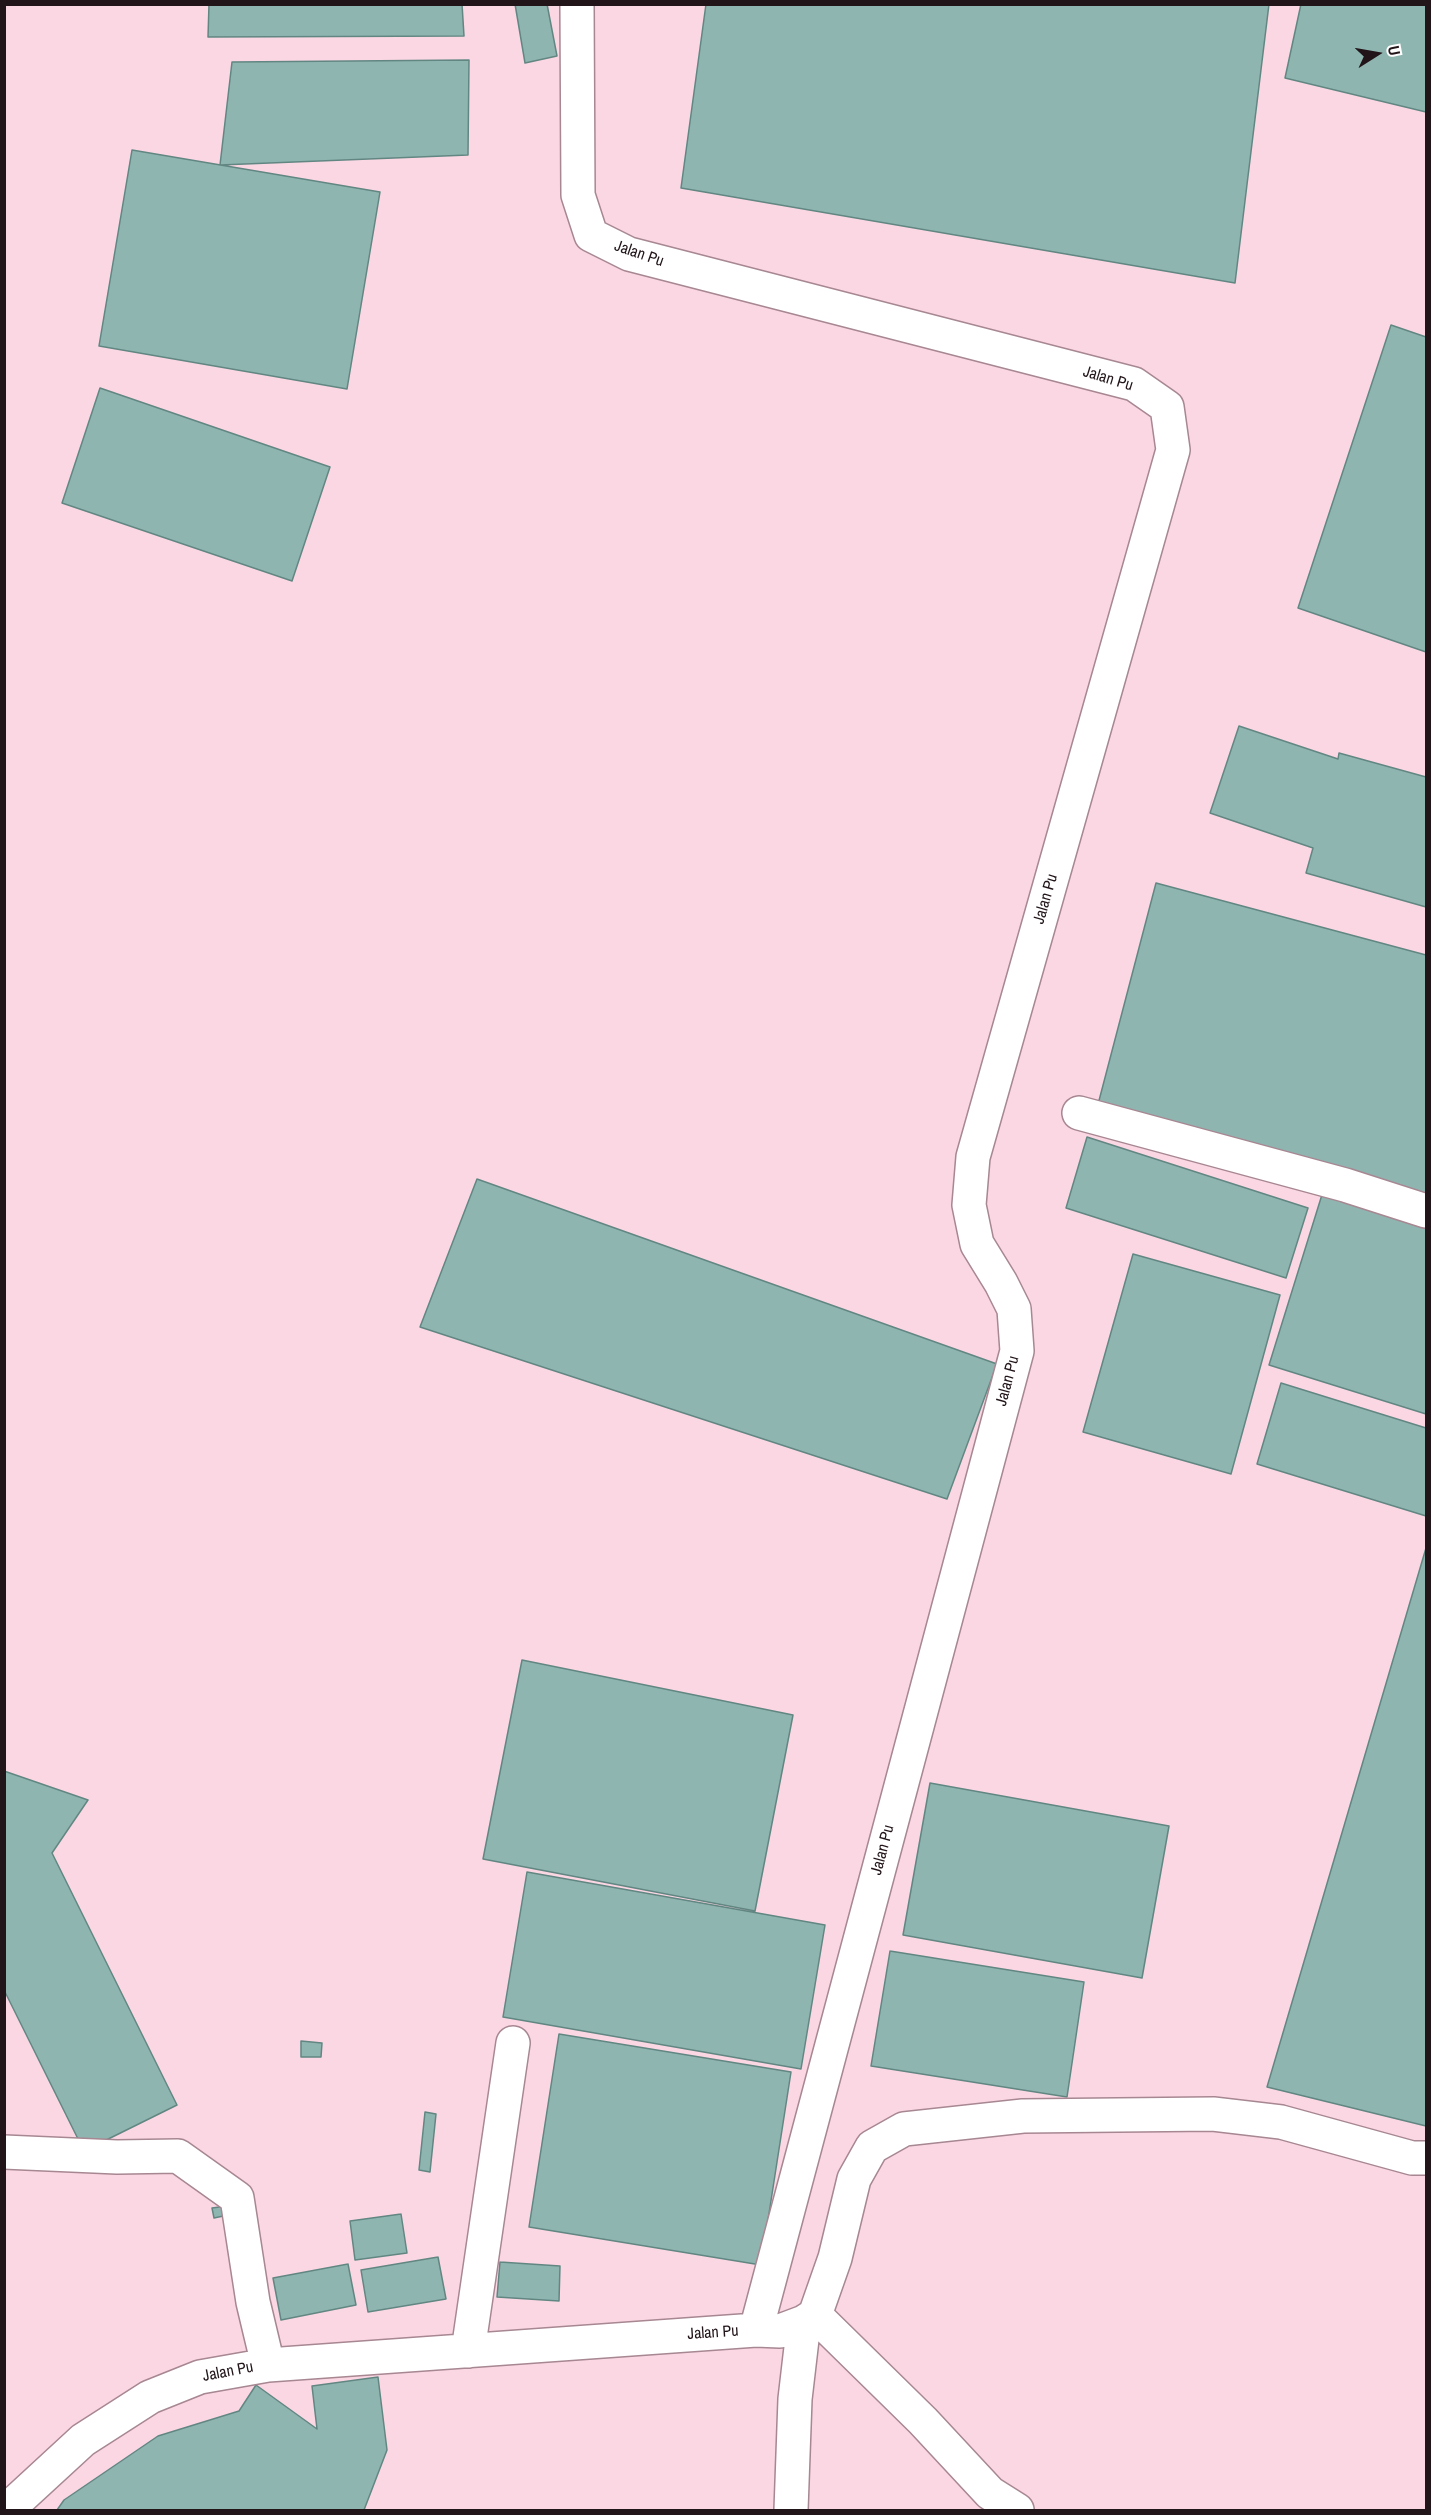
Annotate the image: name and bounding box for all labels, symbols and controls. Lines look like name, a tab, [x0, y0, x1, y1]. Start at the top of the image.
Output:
north arrow	[1347, 24, 1407, 84]
text: U	[1383, 44, 1406, 57]
street label: Jalan Pu	[612, 237, 666, 271]
street label: Jalan Pu	[1081, 362, 1135, 396]
street label: Jalan Pu	[1030, 872, 1062, 926]
street label: Jalan Pu	[992, 1354, 1024, 1408]
street label: Jalan Pu	[867, 1823, 899, 1877]
street label: Jalan Pu	[687, 2322, 739, 2344]
street label: Jalan Pu	[201, 2358, 255, 2386]

